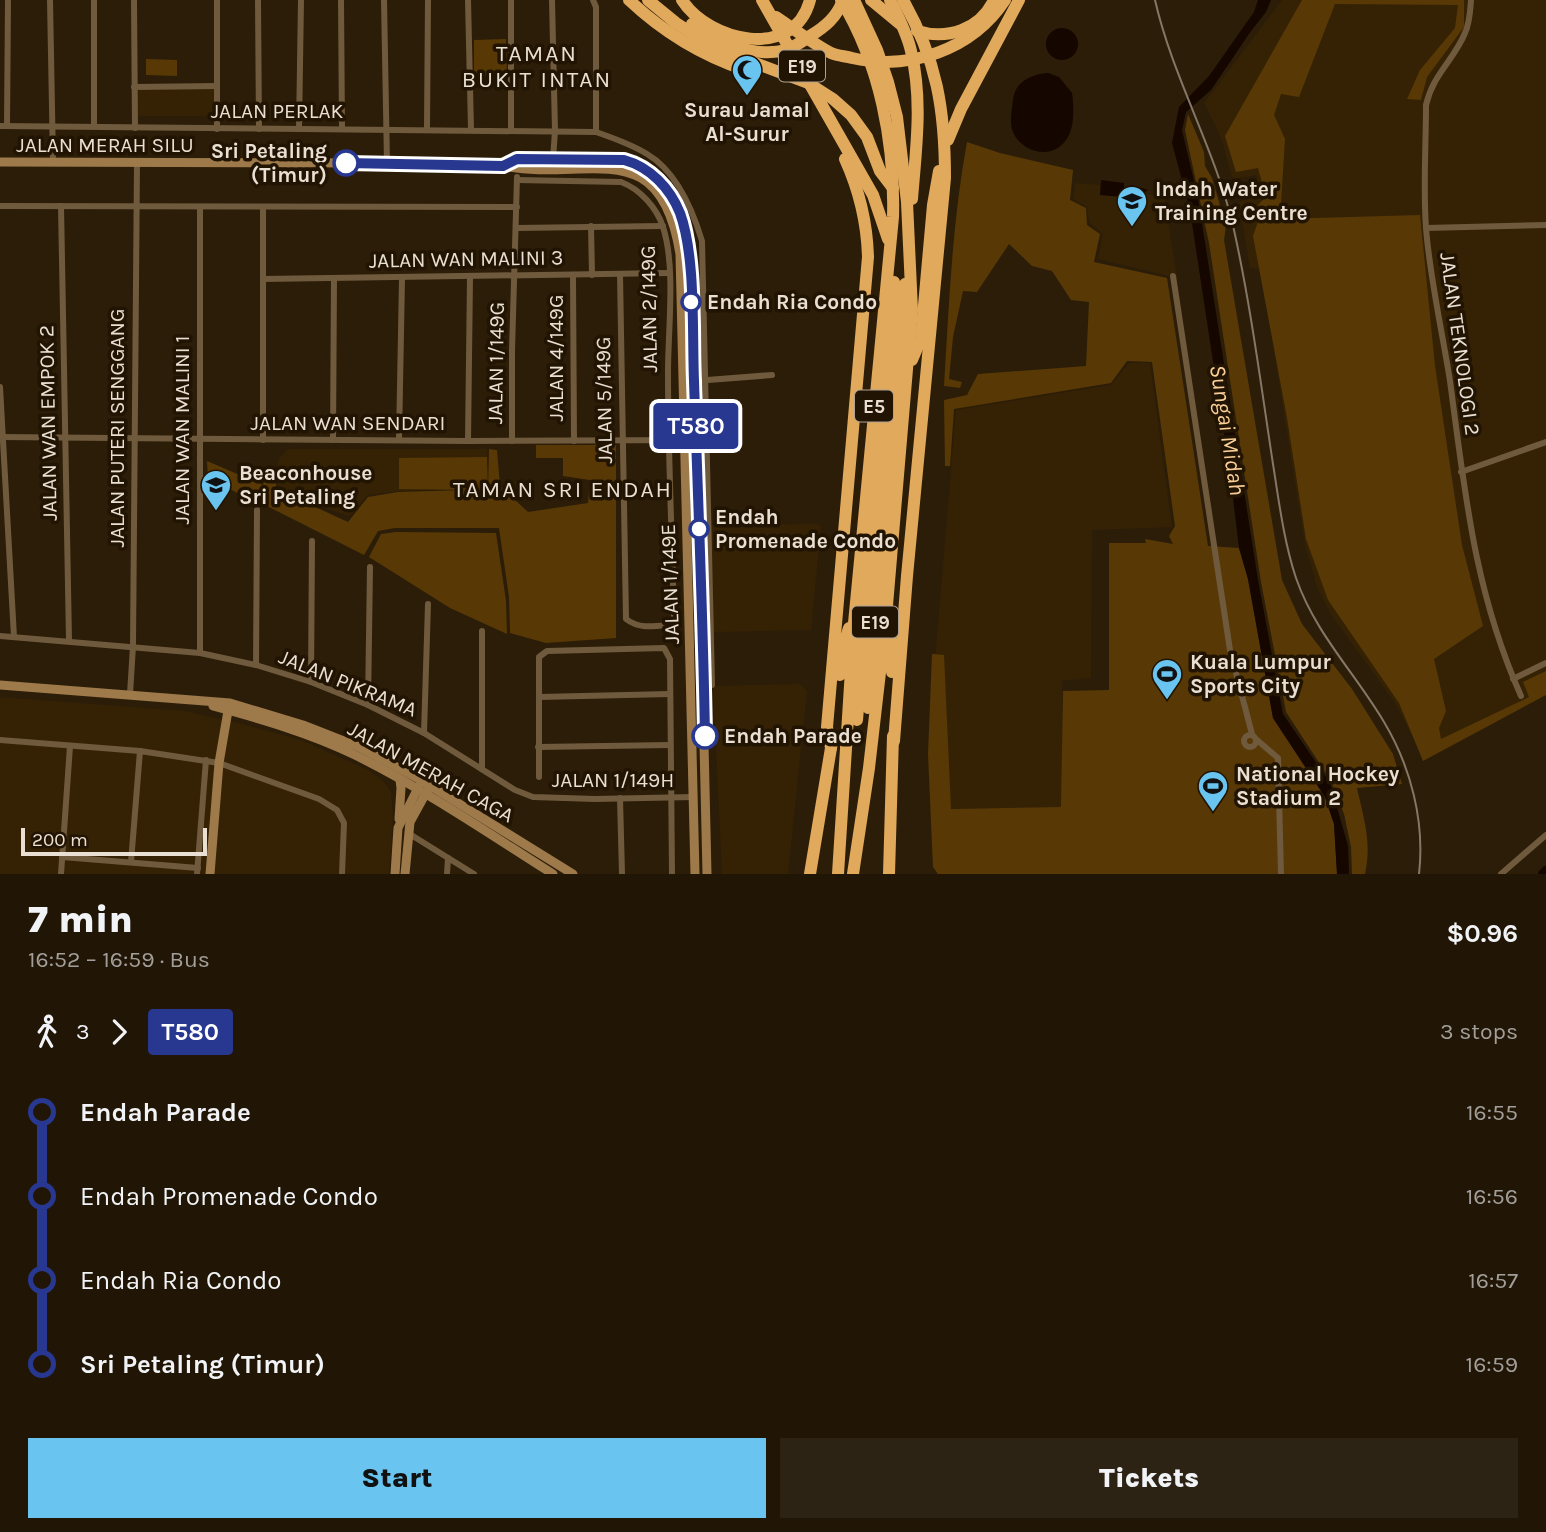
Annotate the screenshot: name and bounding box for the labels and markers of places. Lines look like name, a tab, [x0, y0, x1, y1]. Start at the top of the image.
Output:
mosque icon: Surau Jamal Al-Surur	[730, 53, 764, 97]
place label: Surau Jamal Al-Surur	[684, 98, 810, 146]
place label: Sri Petaling (Timur)	[211, 139, 327, 187]
marker: Sri Petaling (Timur)	[333, 150, 359, 176]
place label: Indah Water Training Centre	[1155, 177, 1308, 225]
school or university icon: Indah Water Training Centre	[1115, 184, 1149, 228]
place label: Endah Ria Condo	[707, 290, 877, 314]
marker: Endah Ria Condo	[681, 292, 701, 312]
place label: Beaconhouse Sri Petaling	[239, 461, 372, 509]
school or university icon: Beaconhouse Sri Petaling	[199, 468, 233, 512]
place label: Endah Promenade Condo	[715, 505, 896, 553]
marker: Endah Promenade Condo	[689, 519, 709, 539]
place label: Kuala Lumpur Sports City	[1190, 650, 1332, 698]
sports icon: Kuala Lumpur Sports City	[1150, 657, 1184, 701]
marker: Endah Parade	[692, 723, 718, 749]
place label: Endah Parade	[724, 724, 862, 748]
place label: National Hockey Stadium 2	[1236, 762, 1400, 810]
sports icon: National Hockey Stadium 2	[1196, 769, 1230, 813]

